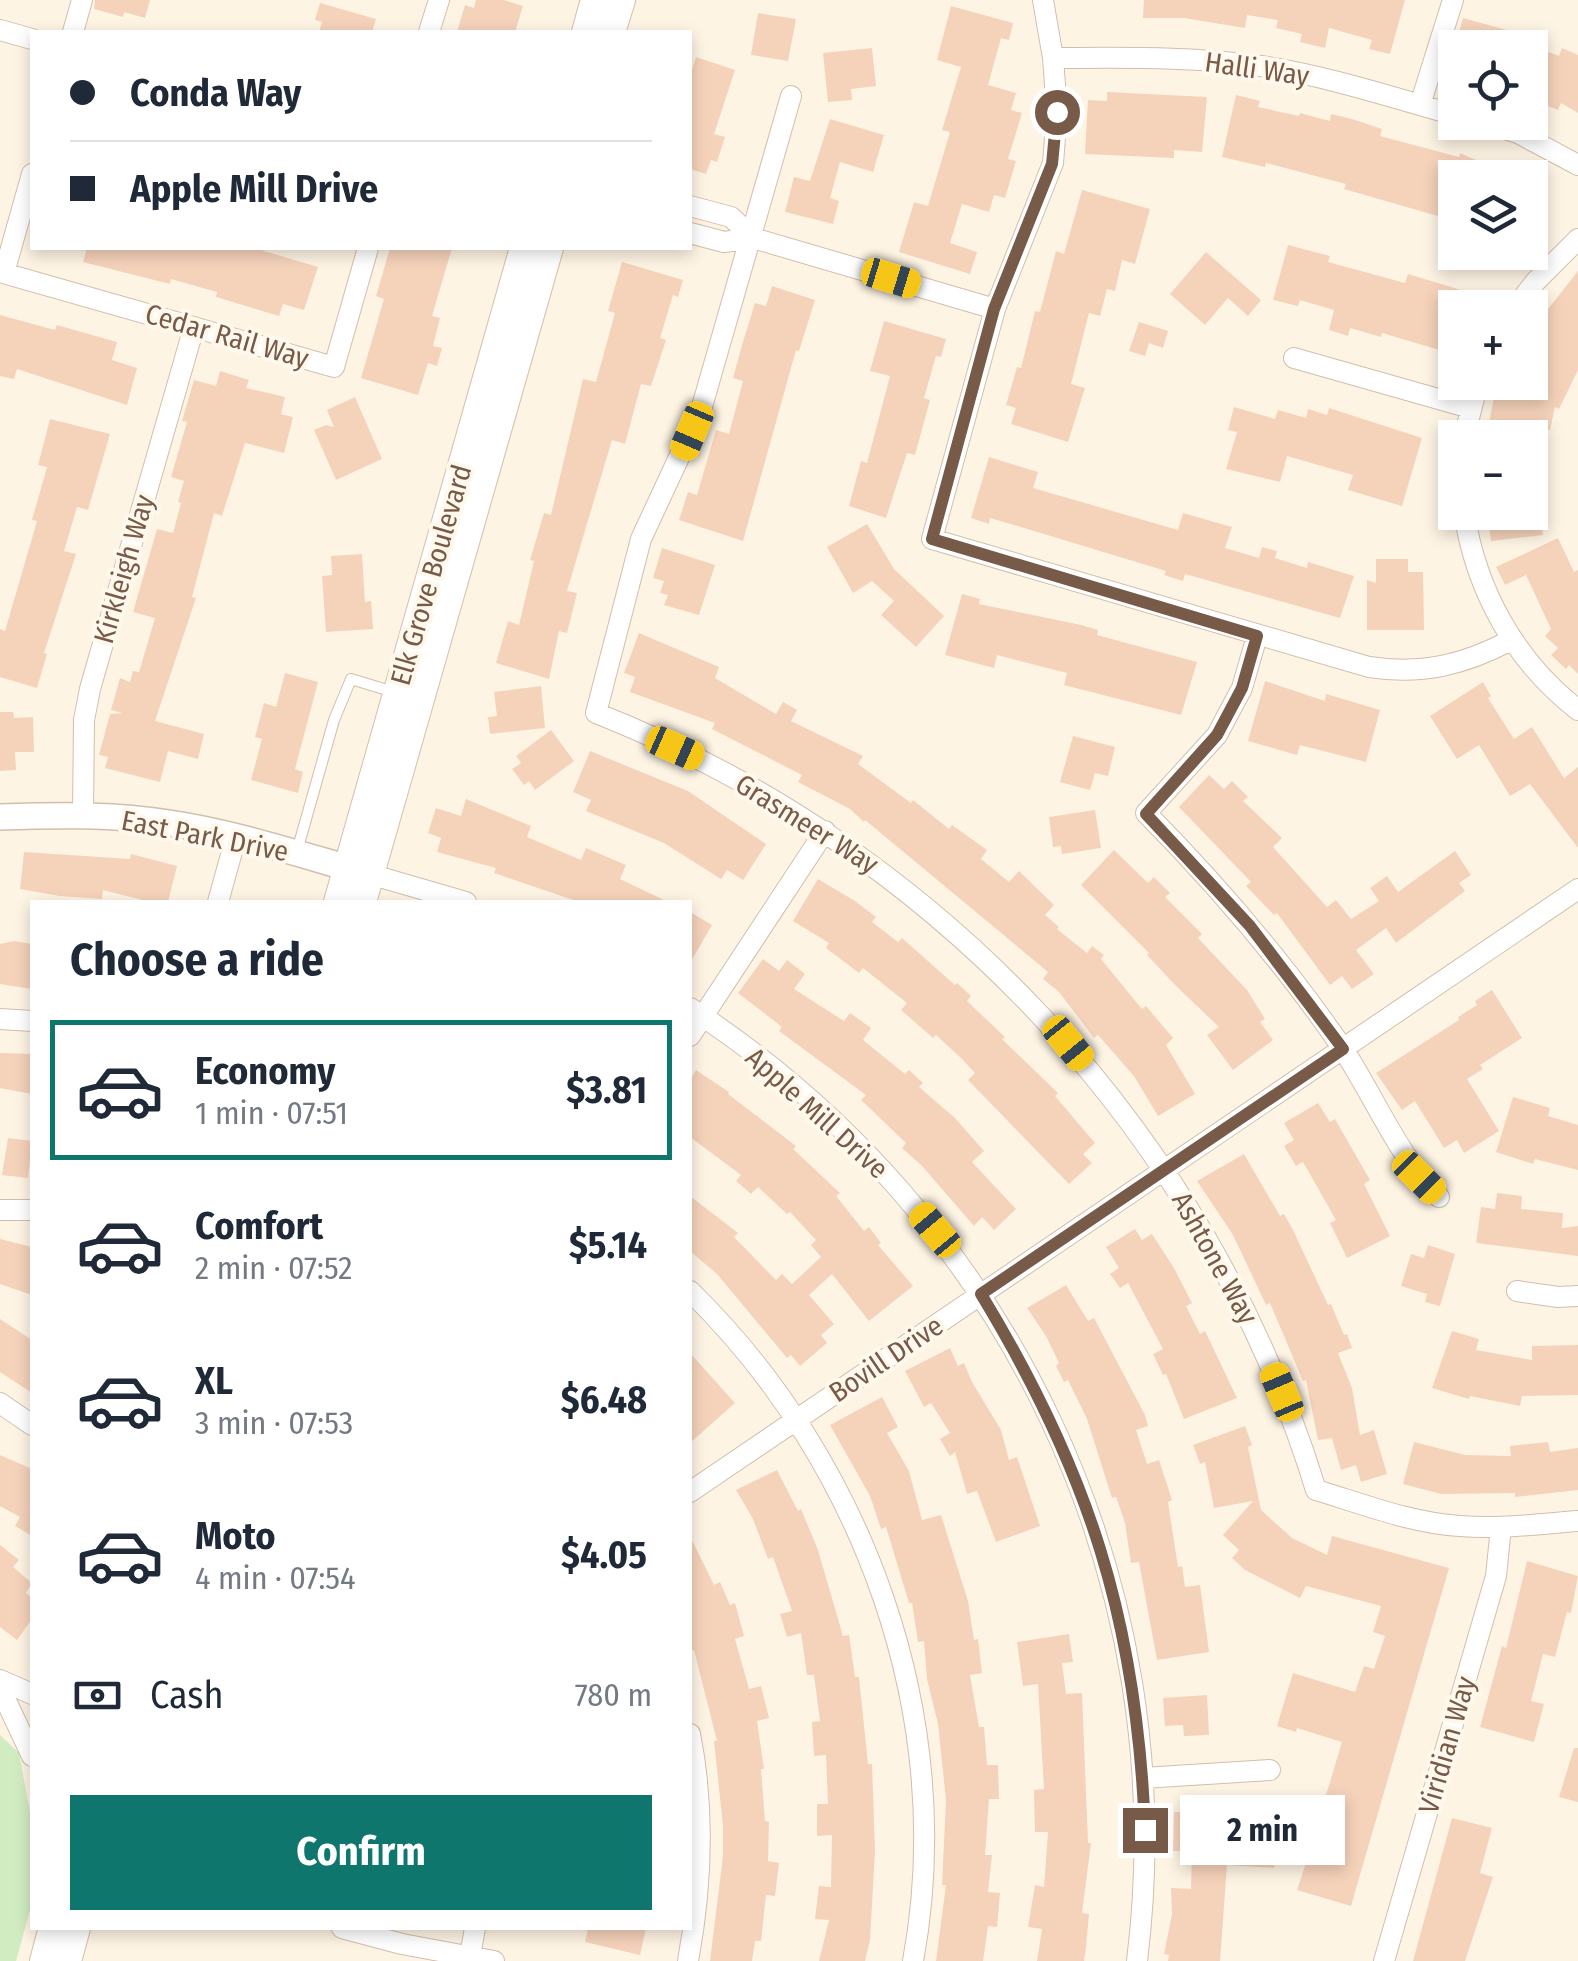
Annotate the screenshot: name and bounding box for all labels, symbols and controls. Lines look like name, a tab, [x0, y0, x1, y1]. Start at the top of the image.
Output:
map controls	[1438, 30, 1548, 530]
button: locate	[1438, 30, 1548, 140]
street label: Halli Way	[1203, 45, 1312, 93]
text: Conda Way	[130, 70, 301, 116]
route start	[1035, 90, 1080, 135]
button: layers	[1438, 160, 1548, 270]
text: Apple Mill Drive	[130, 166, 378, 212]
car	[858, 255, 924, 301]
button: +	[1438, 290, 1548, 400]
street label: Cedar Rail Way	[142, 297, 313, 375]
car	[666, 398, 718, 464]
button: −	[1438, 420, 1548, 530]
street label: Elk Grove Boulevard	[384, 461, 478, 689]
street label: Kirkleigh Way	[87, 490, 161, 647]
car	[641, 722, 709, 774]
street label: Grasmeer Way	[730, 767, 885, 881]
street label: East Park Drive	[119, 804, 291, 868]
text: Choose a ride	[70, 933, 324, 987]
car	[1037, 1010, 1099, 1076]
street label: Apple Mill Drive	[739, 1041, 895, 1185]
icon: car	[75, 1045, 165, 1135]
text: Economy	[195, 1048, 335, 1094]
text: $3.81	[566, 1067, 647, 1113]
text: 1 min · 07:51	[195, 1094, 348, 1132]
car	[1387, 1145, 1451, 1209]
street label: Ashtone Way	[1165, 1186, 1265, 1330]
car	[904, 1197, 966, 1263]
icon: car	[75, 1200, 165, 1290]
text: Comfort	[195, 1203, 323, 1249]
text: $5.14	[569, 1222, 647, 1268]
text: 2 min · 07:52	[195, 1249, 352, 1287]
street label: Bovill Drive	[823, 1309, 949, 1409]
icon: car	[75, 1355, 165, 1445]
text: XL	[195, 1358, 233, 1404]
car	[1256, 1359, 1308, 1425]
text: $6.48	[561, 1377, 647, 1423]
text: 3 min · 07:53	[195, 1404, 353, 1442]
icon: car	[75, 1510, 165, 1600]
text: Moto	[195, 1513, 276, 1559]
text: $4.05	[561, 1532, 647, 1578]
text: 4 min · 07:54	[195, 1559, 356, 1597]
icon: cash	[70, 1668, 125, 1723]
text: Cash	[150, 1672, 224, 1718]
street label: Viridian Way	[1412, 1672, 1482, 1817]
text: 780 m	[575, 1676, 652, 1714]
button: Confirm	[70, 1795, 652, 1910]
callout: 2 min	[1180, 1795, 1345, 1865]
route end	[1123, 1808, 1168, 1853]
text: 2 min	[1227, 1811, 1298, 1849]

